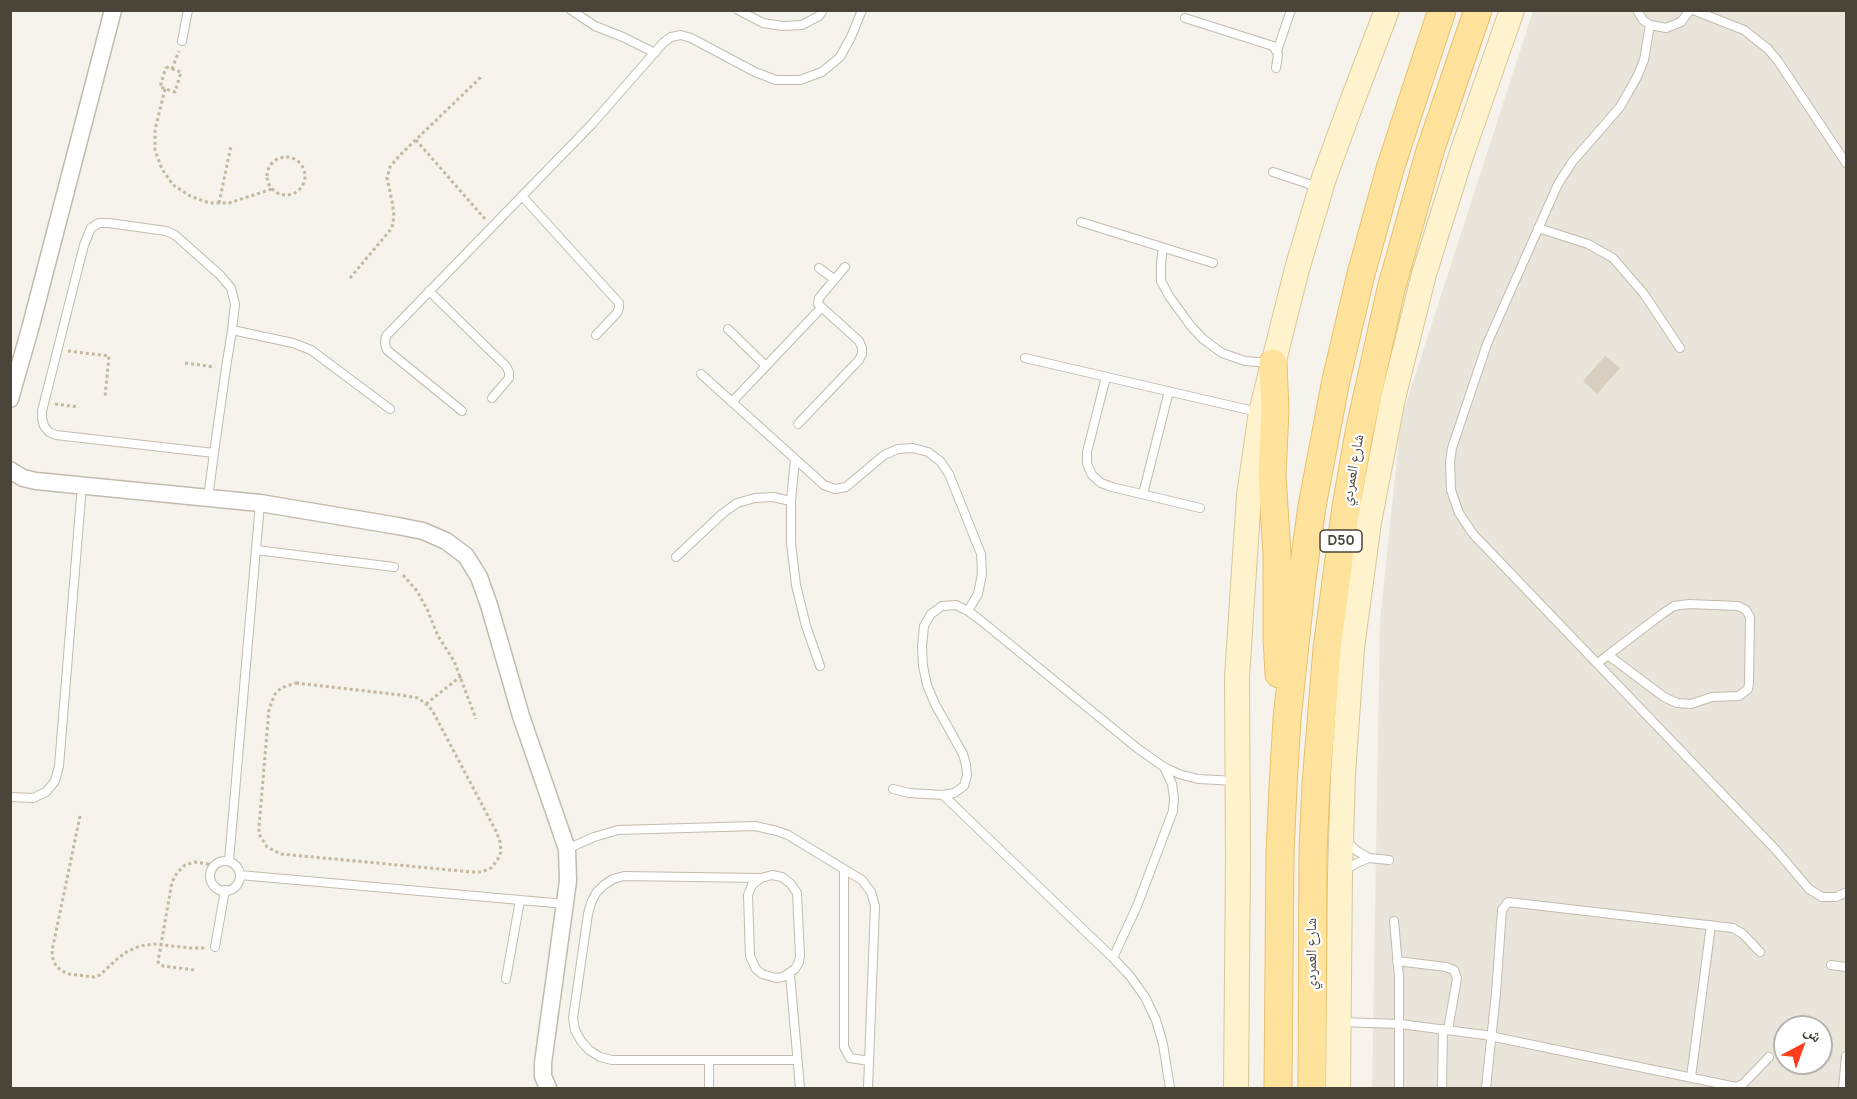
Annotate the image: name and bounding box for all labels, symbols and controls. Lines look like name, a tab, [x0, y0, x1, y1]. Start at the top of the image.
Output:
street label: شارع العمردي	[1338, 433, 1368, 507]
road number: D50	[1320, 530, 1362, 552]
street label: شارع العمردي	[1303, 918, 1321, 990]
north arrow	[1773, 1015, 1833, 1075]
text: ش	[1800, 1019, 1827, 1047]

